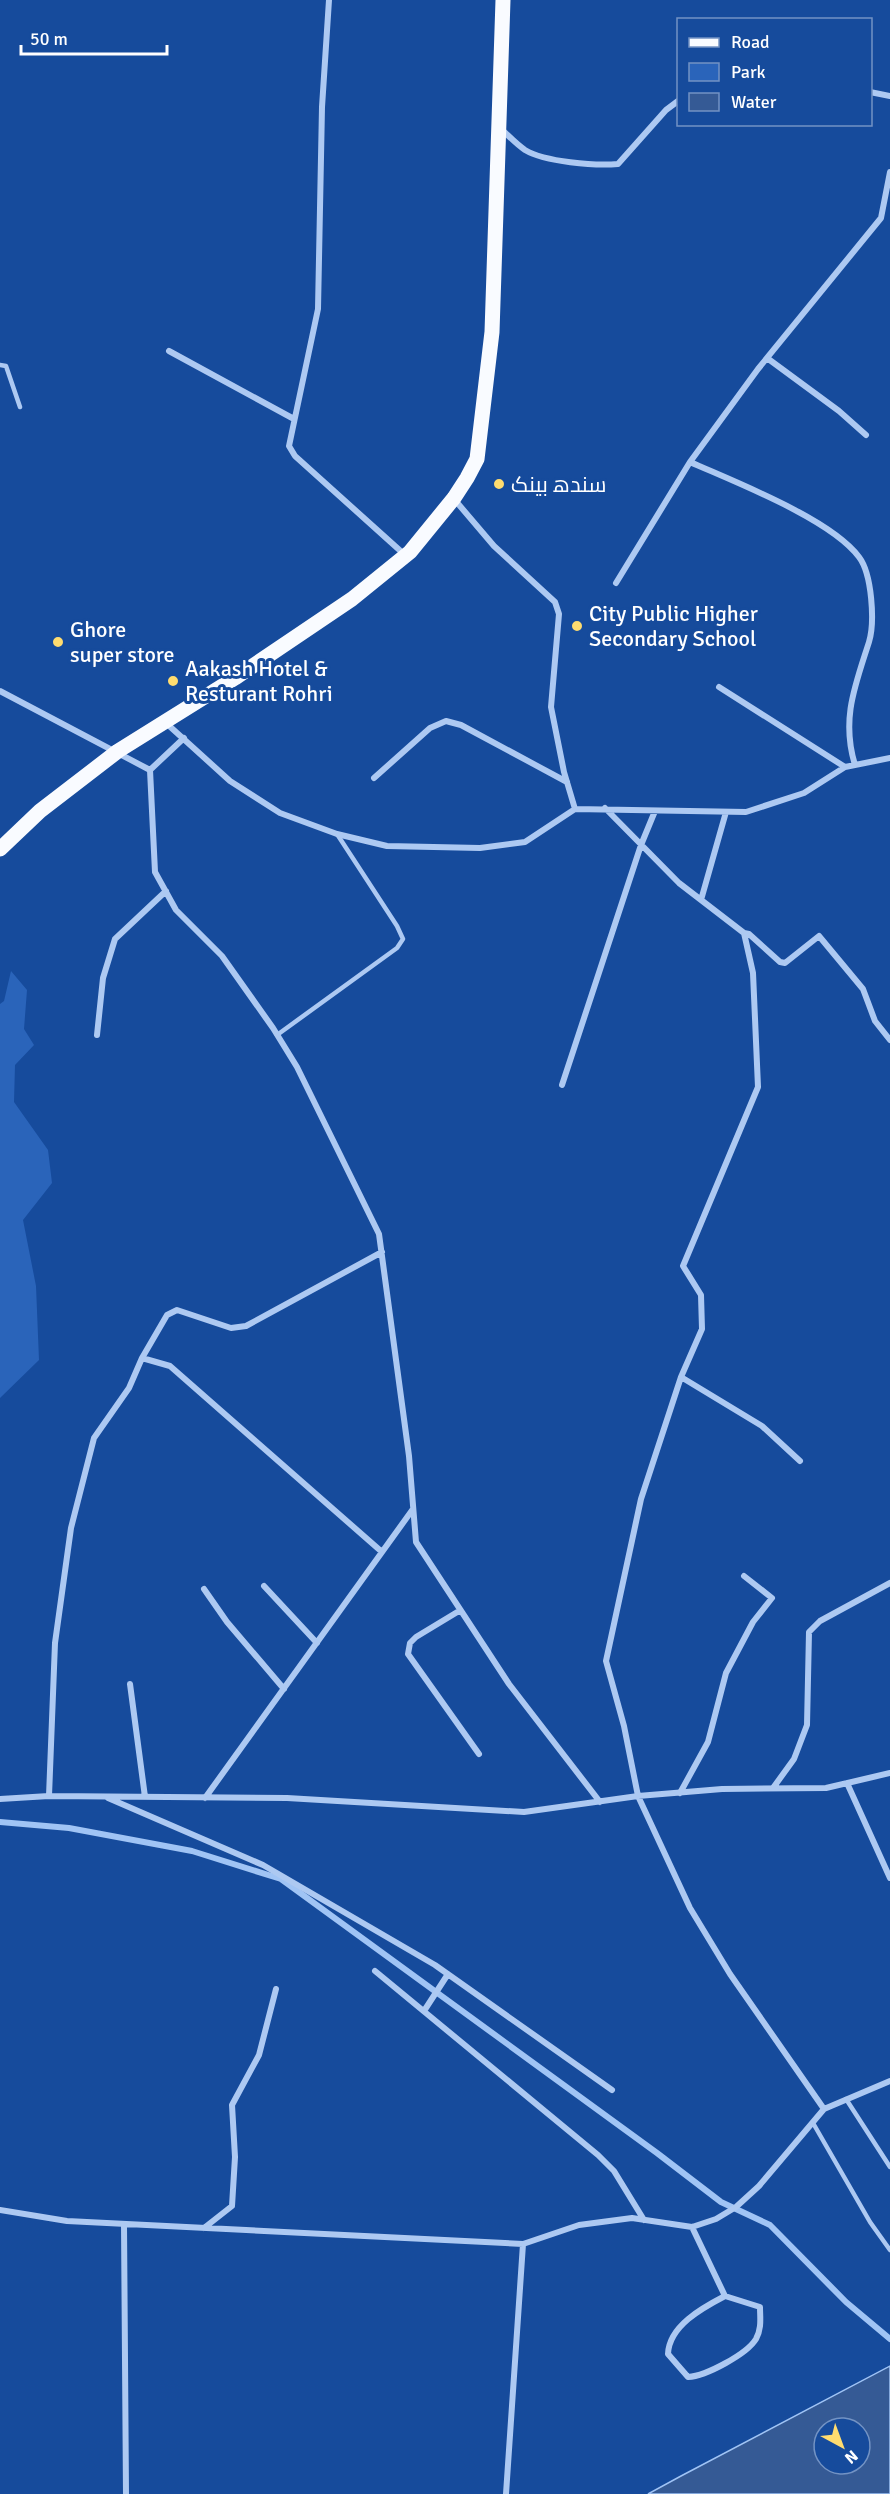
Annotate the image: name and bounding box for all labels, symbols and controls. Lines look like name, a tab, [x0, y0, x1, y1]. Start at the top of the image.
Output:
scale bar	[21, 18, 166, 56]
legend	[677, 18, 872, 126]
text: 50 m	[30, 28, 68, 50]
text: Road	[731, 31, 770, 53]
text: Park	[731, 61, 766, 83]
text: Water	[731, 91, 777, 113]
place label: سندھ بینک	[511, 471, 606, 498]
marker: سندھ بینک	[492, 477, 506, 491]
place label: City Public Higher Secondary School	[589, 600, 758, 652]
place label: Ghore super store	[70, 616, 175, 668]
marker: City Public Higher Secondary School	[570, 619, 584, 633]
marker: Ghore super store	[51, 635, 65, 649]
place label: Aakash Hotel & Resturant Rohri	[185, 655, 333, 707]
marker: Aakash Hotel & Resturant Rohri	[166, 674, 180, 688]
north arrow	[812, 2416, 872, 2476]
text: N	[840, 2445, 862, 2468]

